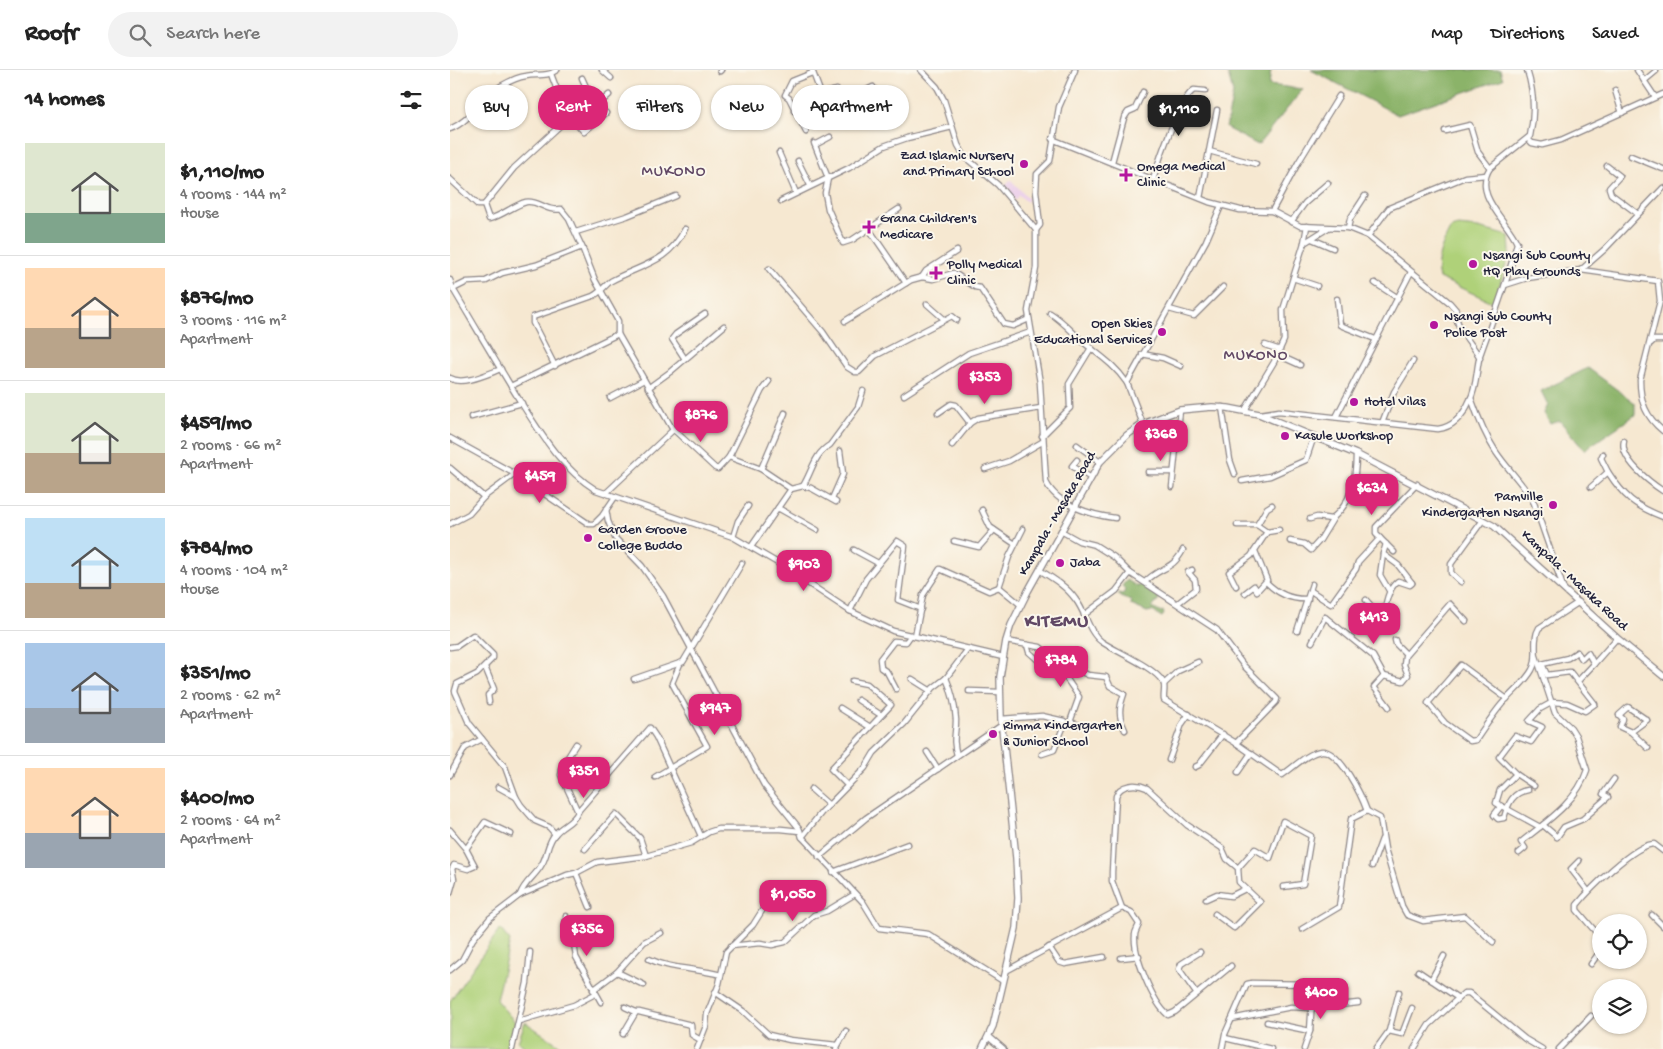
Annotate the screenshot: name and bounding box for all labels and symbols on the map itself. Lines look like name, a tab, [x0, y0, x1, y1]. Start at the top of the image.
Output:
pin: $1,110	[1138, 94, 1220, 137]
place label: Zad Islamic Nursery and Primary School	[900, 148, 1014, 181]
marker: Zad Islamic Nursery and Primary School	[1018, 158, 1030, 170]
place label: Omega Medical Clinic	[1137, 159, 1225, 192]
district label: MUKONO	[642, 163, 706, 182]
marker: Omega Medical Clinic	[1119, 168, 1133, 182]
place label: Grana Children's Medicare	[880, 211, 977, 244]
marker: Grana Children's Medicare	[862, 220, 876, 234]
place label: Nsangi Sub County HQ Play Grounds	[1483, 248, 1591, 281]
place label: Polly Medical Clinic	[946, 257, 1022, 290]
marker: Nsangi Sub County HQ Play Grounds	[1467, 258, 1479, 270]
marker: Polly Medical Clinic	[929, 266, 943, 280]
place label: Nsangi Sub County Police Post	[1443, 309, 1552, 342]
place label: Open Skies Educational Services	[1034, 316, 1153, 349]
marker: Nsangi Sub County Police Post	[1428, 319, 1440, 331]
marker: Open Skies Educational Services	[1156, 326, 1168, 338]
district label: MUKONO	[1224, 347, 1288, 366]
pin: $353	[955, 362, 1015, 405]
place label: Hotel Vilas	[1364, 394, 1426, 411]
marker: Hotel Vilas	[1348, 396, 1360, 408]
pin: $876	[671, 400, 731, 443]
pin: $368	[1131, 420, 1191, 462]
place label: Kasule Workshop	[1295, 428, 1393, 445]
marker: Kasule Workshop	[1279, 430, 1291, 442]
street label: Kampala - Masaka Road	[1016, 447, 1101, 579]
pin: $459	[510, 462, 570, 504]
pin: $634	[1342, 474, 1402, 516]
place label: Pamville Kindergarten Nsangi	[1422, 489, 1544, 522]
marker: Pamville Kindergarten Nsangi	[1547, 499, 1559, 511]
place label: Garden Groove College Buddo	[598, 522, 687, 555]
street label: Kampala - Masaka Road	[1517, 527, 1632, 636]
marker: Garden Groove College Buddo	[582, 532, 594, 544]
pin: $903	[774, 550, 834, 592]
place label: Jaba	[1070, 555, 1102, 572]
marker: Jaba	[1054, 557, 1066, 569]
pin: $413	[1344, 602, 1404, 645]
district label: KITEMU	[1024, 611, 1089, 634]
pin: $784	[1031, 646, 1091, 688]
pin: $947	[685, 694, 745, 736]
place label: Rimma Kindergarten & Junior School	[1003, 718, 1123, 751]
marker: Rimma Kindergarten & Junior School	[987, 728, 999, 740]
pin: $351	[554, 756, 614, 799]
pin: $1,050	[752, 880, 834, 922]
pin: $356	[557, 914, 617, 957]
pin: $400	[1291, 978, 1351, 1020]

